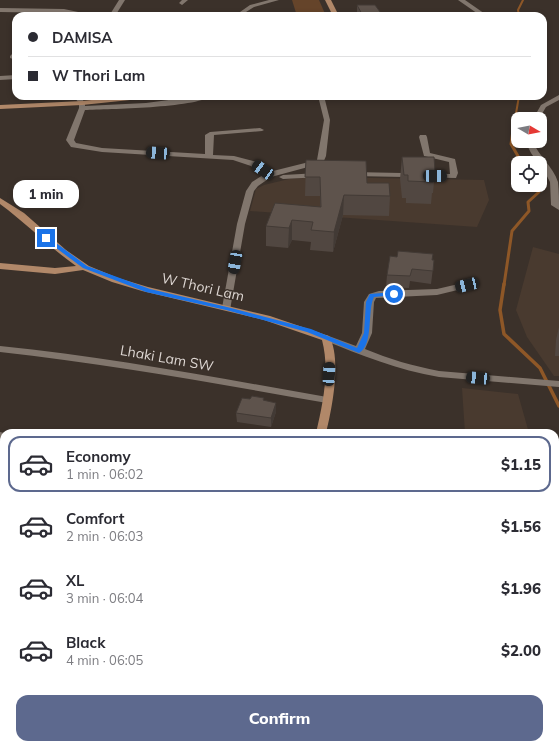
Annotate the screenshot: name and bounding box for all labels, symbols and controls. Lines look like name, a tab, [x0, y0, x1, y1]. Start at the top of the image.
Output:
text: DAMISA	[52, 28, 113, 47]
text: W Thori Lam	[52, 66, 145, 85]
north arrow	[511, 112, 547, 148]
map controls	[511, 112, 547, 192]
car	[146, 146, 170, 160]
button: locate	[511, 156, 547, 192]
car	[250, 158, 276, 182]
car	[423, 170, 447, 182]
callout: 1 min	[13, 180, 79, 208]
text: 1 min	[29, 186, 63, 202]
route end	[37, 229, 55, 247]
car	[227, 249, 243, 275]
street label: W Thori Lam	[160, 269, 246, 305]
car	[454, 276, 480, 294]
route start	[385, 285, 403, 303]
street label: Lhaki Lam SW	[119, 341, 216, 375]
car	[322, 362, 336, 386]
car	[466, 371, 490, 385]
icon: car	[18, 446, 54, 482]
text: Economy	[66, 447, 131, 466]
text: $1.15	[501, 455, 541, 474]
text: 1 min · 06:02	[66, 466, 143, 482]
icon: car	[18, 508, 54, 544]
text: Comfort	[66, 509, 124, 528]
text: $1.56	[501, 517, 541, 536]
text: 2 min · 06:03	[66, 528, 143, 544]
icon: car	[18, 570, 54, 606]
text: XL	[66, 571, 84, 590]
text: $1.96	[501, 579, 541, 598]
text: 3 min · 06:04	[66, 590, 143, 606]
icon: car	[18, 632, 54, 668]
text: Black	[66, 633, 105, 652]
text: $2.00	[501, 641, 541, 660]
text: 4 min · 06:05	[66, 652, 143, 668]
button: Confirm	[16, 695, 543, 741]

